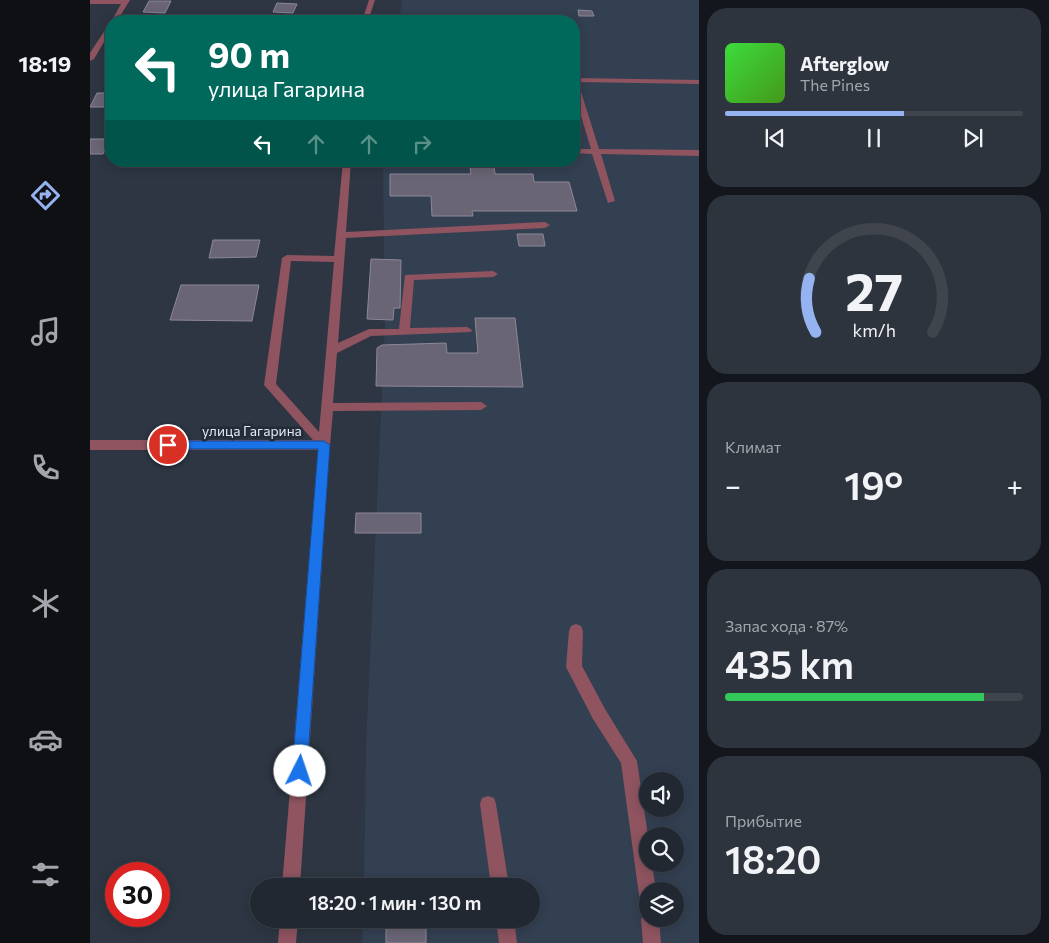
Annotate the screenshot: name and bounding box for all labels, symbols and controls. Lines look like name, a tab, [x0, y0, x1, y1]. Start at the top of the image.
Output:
text: 90 m	[208, 32, 290, 75]
icon: left	[125, 35, 190, 100]
text: 18:19	[19, 50, 71, 77]
text: Afterglow	[800, 52, 889, 75]
text: улица Гагарина	[208, 75, 365, 102]
text: The Pines	[800, 75, 870, 94]
icon: previous	[761, 124, 789, 152]
icon: pause	[860, 124, 888, 152]
icon: next	[959, 124, 987, 152]
icon: left	[249, 130, 277, 158]
icon: ahead	[302, 130, 330, 158]
icon: ahead	[355, 130, 383, 158]
icon: right	[408, 130, 436, 158]
icon: directions	[28, 178, 63, 213]
text: 27	[845, 258, 903, 322]
icon: music	[28, 314, 63, 349]
text: km/h	[852, 319, 896, 341]
street label: улица Гагарина	[202, 422, 302, 439]
pin	[147, 424, 189, 466]
icon: arrive	[154, 431, 182, 459]
text: Климат	[725, 437, 781, 456]
icon: phone	[28, 450, 63, 485]
text: 19°	[844, 461, 903, 508]
text: −	[725, 468, 741, 502]
text: +	[1007, 468, 1023, 502]
icon: climate	[28, 586, 63, 621]
text: Запас хода · 87%	[725, 616, 848, 635]
text: 435 km	[725, 640, 854, 687]
icon: car	[28, 722, 63, 757]
position arrow	[273, 744, 325, 796]
map controls	[639, 772, 684, 927]
button: sound	[639, 772, 684, 817]
text: Прибытие	[725, 811, 802, 830]
button: search	[639, 827, 684, 872]
text: 18:20	[725, 835, 821, 882]
icon: filters	[28, 857, 63, 892]
speed limit sign: 30	[105, 862, 170, 927]
button: layers	[639, 882, 684, 927]
text: 18:20 · 1 мин · 130 m	[309, 891, 481, 914]

